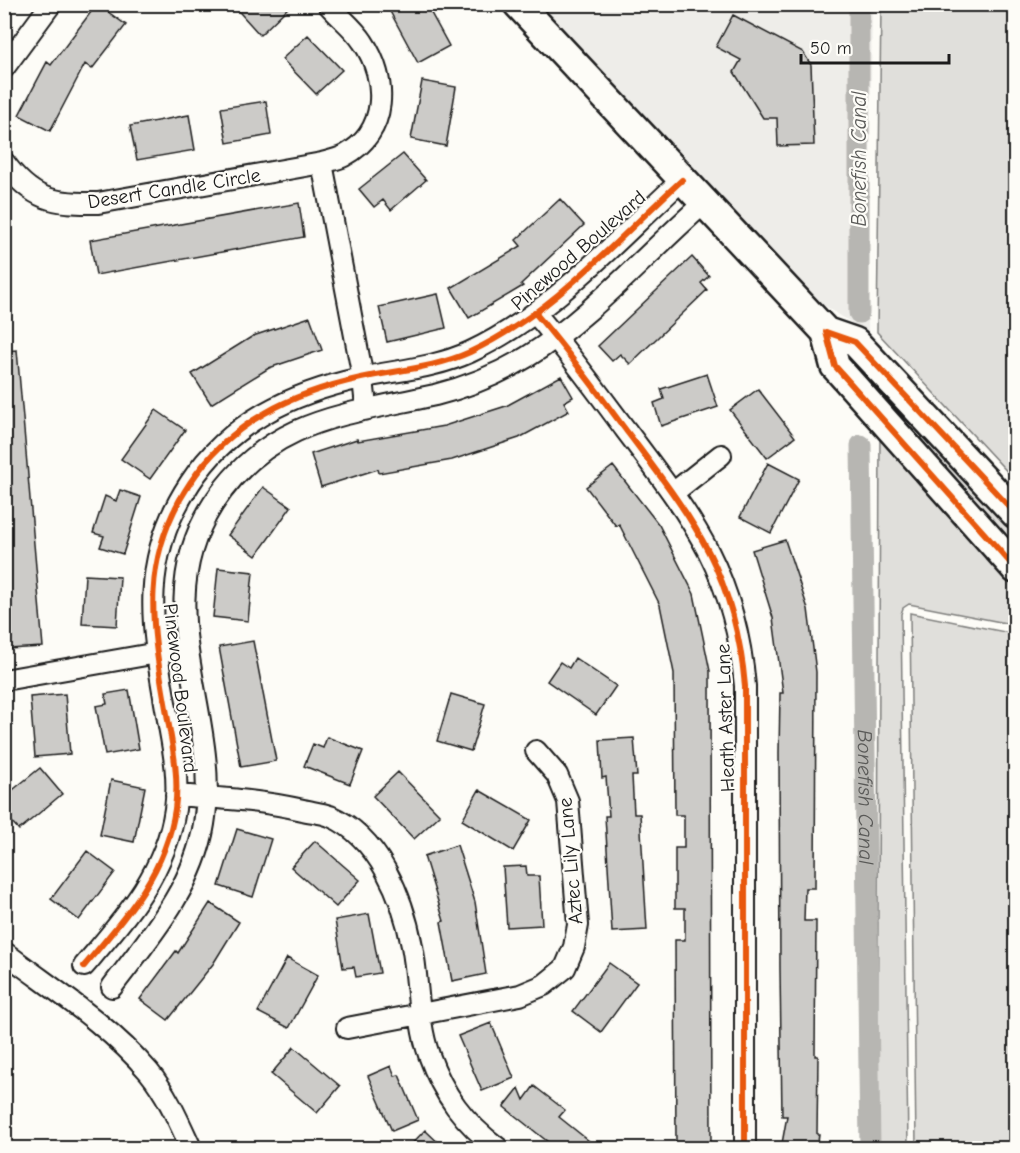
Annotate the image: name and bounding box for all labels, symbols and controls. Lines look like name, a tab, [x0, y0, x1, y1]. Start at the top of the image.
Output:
scale bar	[801, 27, 950, 65]
text: 50 m	[810, 38, 852, 59]
water label: Bonefish Canal	[847, 91, 871, 227]
street label: Desert Candle Circle	[86, 163, 262, 214]
street label: Pinewood Boulevard	[506, 186, 650, 315]
street label: Pinewood Boulevard	[159, 602, 202, 774]
street label: Heath Aster Lane	[711, 643, 740, 793]
water label: Bonefish Canal	[853, 729, 878, 865]
street label: Aztec Lily Lane	[553, 797, 588, 925]

